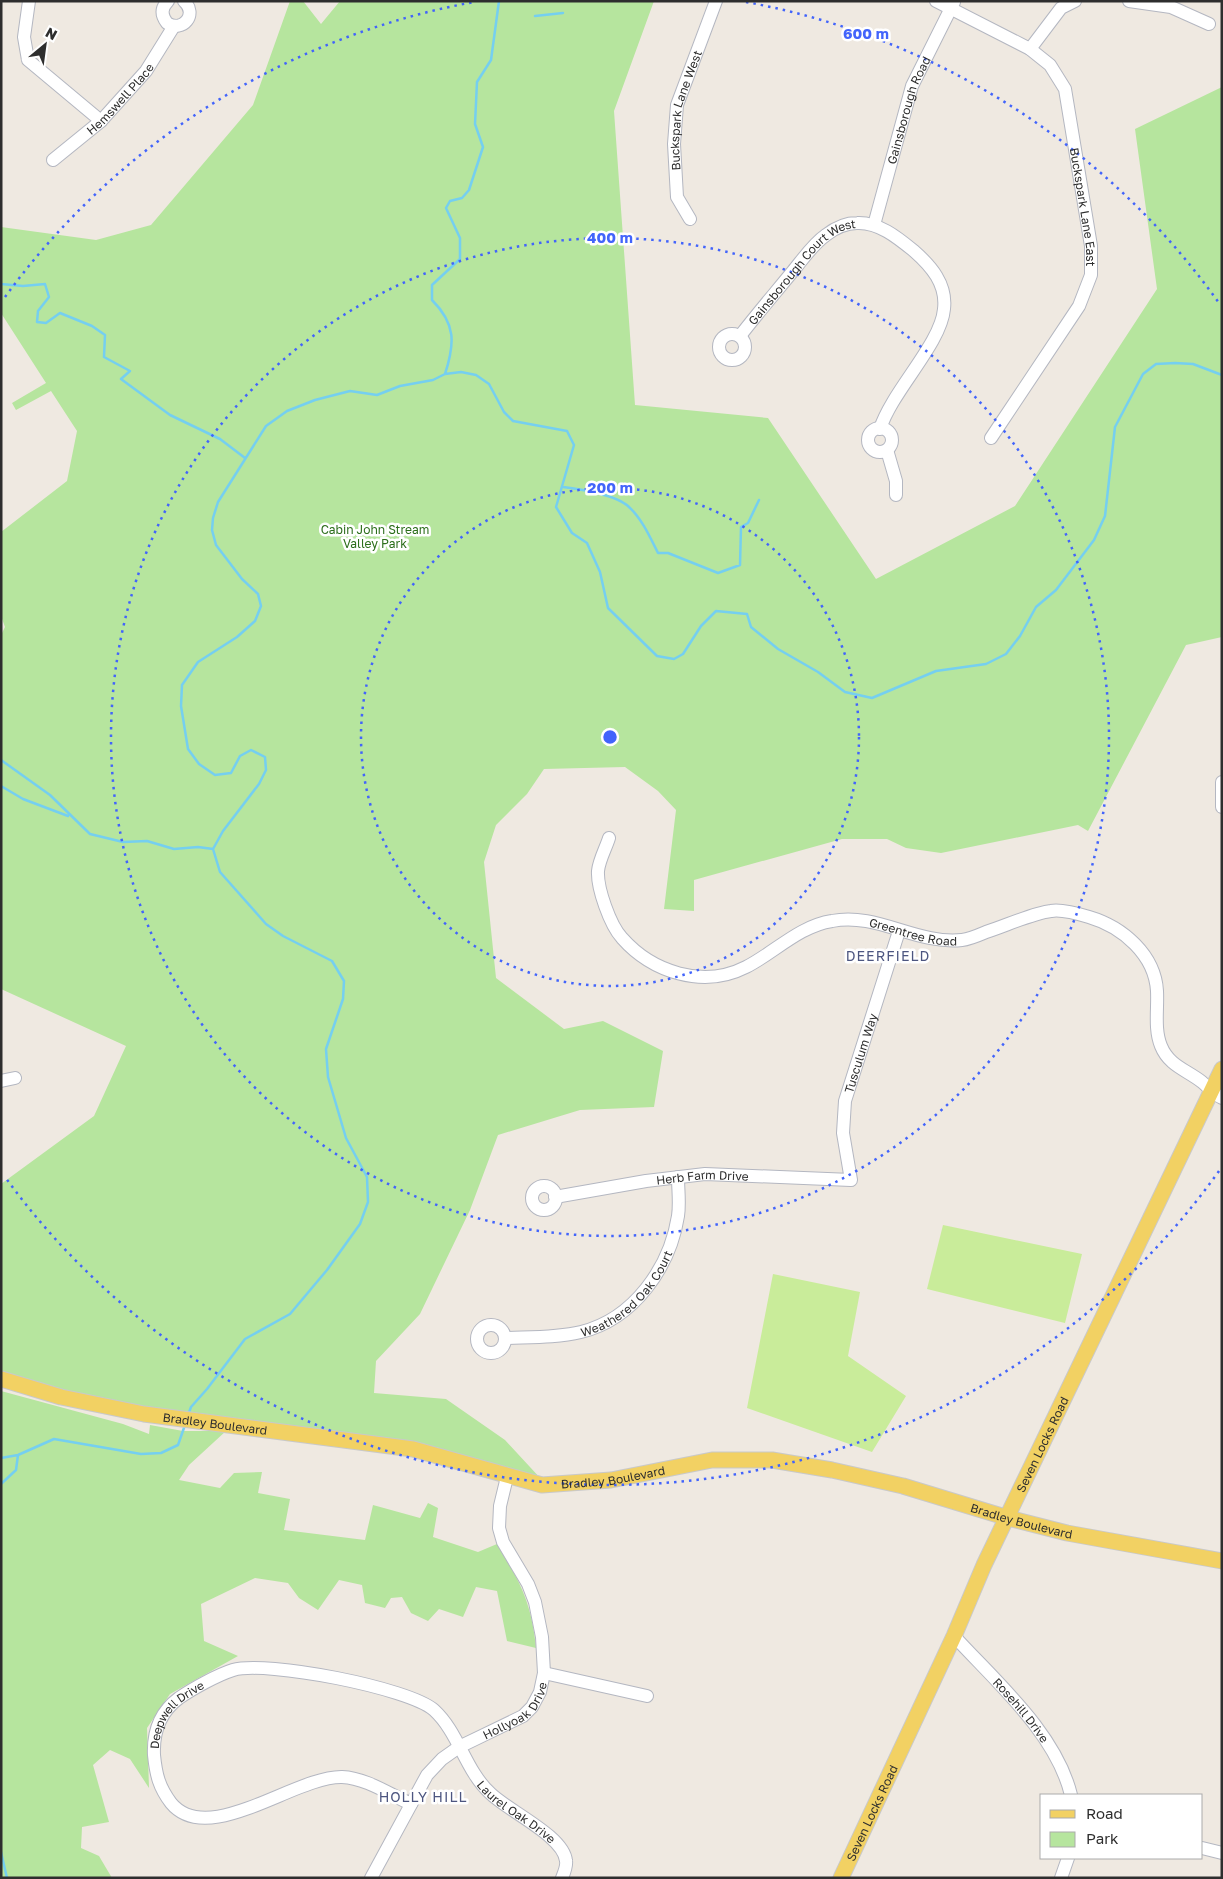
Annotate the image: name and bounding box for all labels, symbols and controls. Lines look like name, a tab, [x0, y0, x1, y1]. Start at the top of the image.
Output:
north arrow	[20, 20, 70, 70]
text: N	[43, 23, 60, 43]
text: 600 m	[843, 24, 889, 42]
street label: Buckspark Lane West	[666, 48, 705, 171]
street label: Gainsborough Road	[884, 54, 933, 166]
street label: Hemswell Place	[83, 60, 157, 138]
street label: Buckspark Lane East	[1067, 147, 1099, 267]
street label: Gainsborough Court West	[745, 215, 856, 327]
text: 400 m	[587, 228, 633, 246]
text: 200 m	[587, 478, 633, 496]
park label: Cabin John Stream Valley Park	[321, 522, 429, 551]
centre of rings	[601, 728, 619, 746]
street label: Greentree Road	[868, 914, 957, 948]
district label: DEERFIELD	[846, 947, 930, 964]
street label: Tusculum Way	[841, 1011, 880, 1095]
street label: Herb Farm Drive	[655, 1166, 749, 1187]
street label: Weathered Oak Court	[579, 1248, 675, 1339]
street label: Seven Locks Road	[1013, 1394, 1071, 1495]
street label: Bradley Boulevard	[162, 1409, 268, 1437]
street label: Bradley Boulevard	[560, 1462, 666, 1491]
street label: Bradley Boulevard	[969, 1500, 1074, 1541]
street label: Rosehill Drive	[990, 1674, 1053, 1745]
street label: Deepwell Drive	[146, 1677, 206, 1749]
street label: Hollyoak Drive	[480, 1681, 549, 1742]
street label: Seven Locks Road	[843, 1762, 900, 1863]
street label: Laurel Oak Drive	[474, 1777, 559, 1846]
district label: HOLLY HILL	[379, 1788, 467, 1805]
legend	[1040, 1794, 1203, 1859]
text: Road	[1086, 1804, 1123, 1822]
text: Park	[1086, 1829, 1119, 1847]

